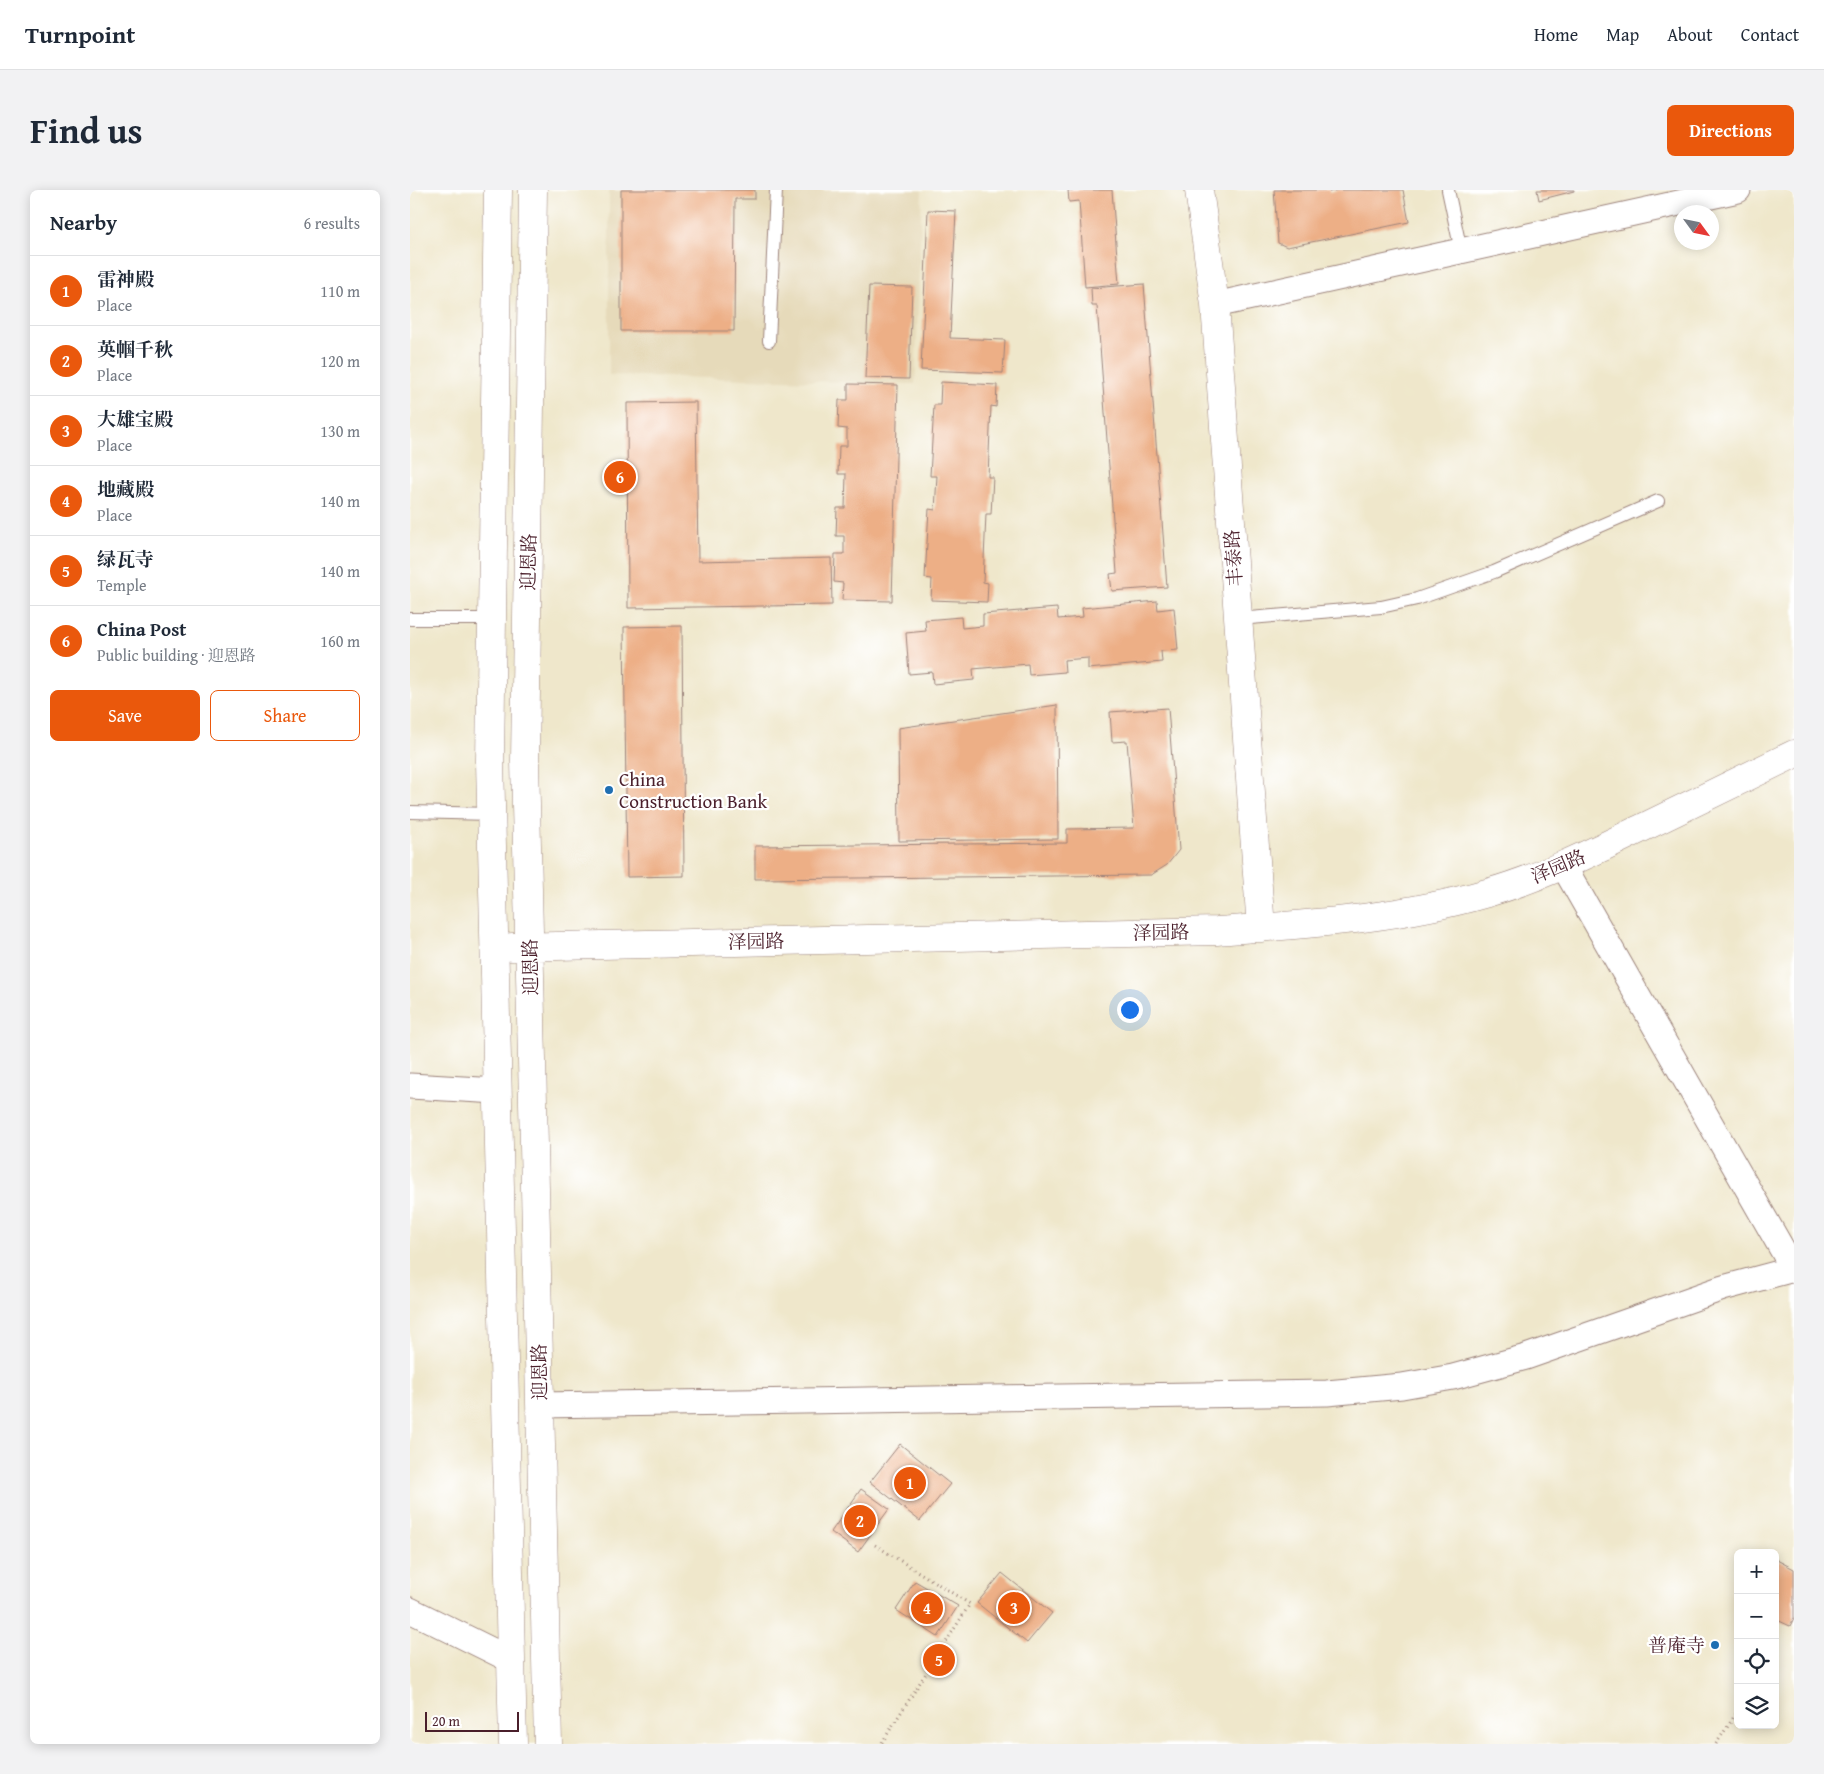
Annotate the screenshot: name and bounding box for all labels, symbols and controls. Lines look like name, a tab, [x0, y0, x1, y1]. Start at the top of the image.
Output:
text: Turnpoint	[25, 17, 135, 52]
text: Home	[1534, 21, 1578, 48]
text: Map	[1606, 21, 1639, 48]
text: About	[1667, 21, 1713, 48]
text: Contact	[1741, 21, 1799, 48]
text: Find us	[30, 105, 143, 156]
button: Directions	[1667, 105, 1794, 156]
north arrow	[1674, 205, 1719, 250]
text: Nearby	[50, 207, 117, 238]
text: 6 results	[303, 211, 360, 235]
text: 雷神殿	[97, 265, 154, 293]
text: 1	[62, 279, 70, 303]
text: 110 m	[320, 279, 360, 303]
text: Place	[97, 293, 132, 317]
text: 英帼千秋	[97, 335, 173, 363]
text: 2	[62, 349, 70, 373]
text: 120 m	[320, 349, 360, 373]
text: Place	[97, 363, 132, 387]
text: 大雄宝殿	[97, 405, 173, 433]
text: 3	[62, 419, 70, 443]
text: 130 m	[320, 419, 360, 443]
text: Place	[97, 433, 132, 457]
pin: 6	[604, 458, 636, 496]
text: 地藏殿	[97, 475, 154, 503]
text: 4	[62, 489, 70, 513]
text: 140 m	[320, 489, 360, 513]
text: Place	[97, 503, 132, 527]
street label: 丰泰路	[1217, 529, 1249, 587]
street label: 迎恩路	[514, 533, 542, 591]
text: 绿瓦寺	[97, 545, 154, 573]
text: 5	[62, 559, 70, 583]
text: 140 m	[320, 559, 360, 583]
text: Temple	[97, 573, 147, 597]
text: China Post	[97, 615, 187, 643]
text: 6	[62, 629, 70, 653]
text: 160 m	[320, 629, 360, 653]
text: Public building · 迎恩路	[97, 643, 256, 667]
button: Save	[50, 690, 200, 741]
button: Share	[210, 690, 360, 741]
place label: China Construction Bank	[619, 765, 767, 815]
marker: China Construction Bank	[603, 784, 615, 796]
street label: 泽园路	[1526, 842, 1590, 890]
street label: 泽园路	[1132, 918, 1190, 946]
street label: 泽园路	[727, 927, 785, 955]
street label: 迎恩路	[516, 938, 544, 996]
your location	[1117, 997, 1143, 1023]
street label: 迎恩路	[525, 1343, 553, 1401]
pin: 1	[894, 1464, 926, 1502]
pin: 2	[844, 1502, 876, 1540]
map controls	[1734, 1549, 1779, 1729]
button: +	[1734, 1549, 1779, 1594]
pin: 4	[911, 1589, 943, 1627]
pin: 3	[998, 1589, 1030, 1627]
button: −	[1734, 1594, 1779, 1639]
place label: 普庵寺	[1648, 1631, 1705, 1659]
marker: 普庵寺	[1709, 1639, 1721, 1651]
button: locate	[1734, 1639, 1779, 1684]
pin: 5	[923, 1641, 955, 1679]
button: layers	[1734, 1684, 1779, 1729]
scale bar	[425, 1709, 519, 1732]
text: 20 m	[432, 1711, 460, 1731]

